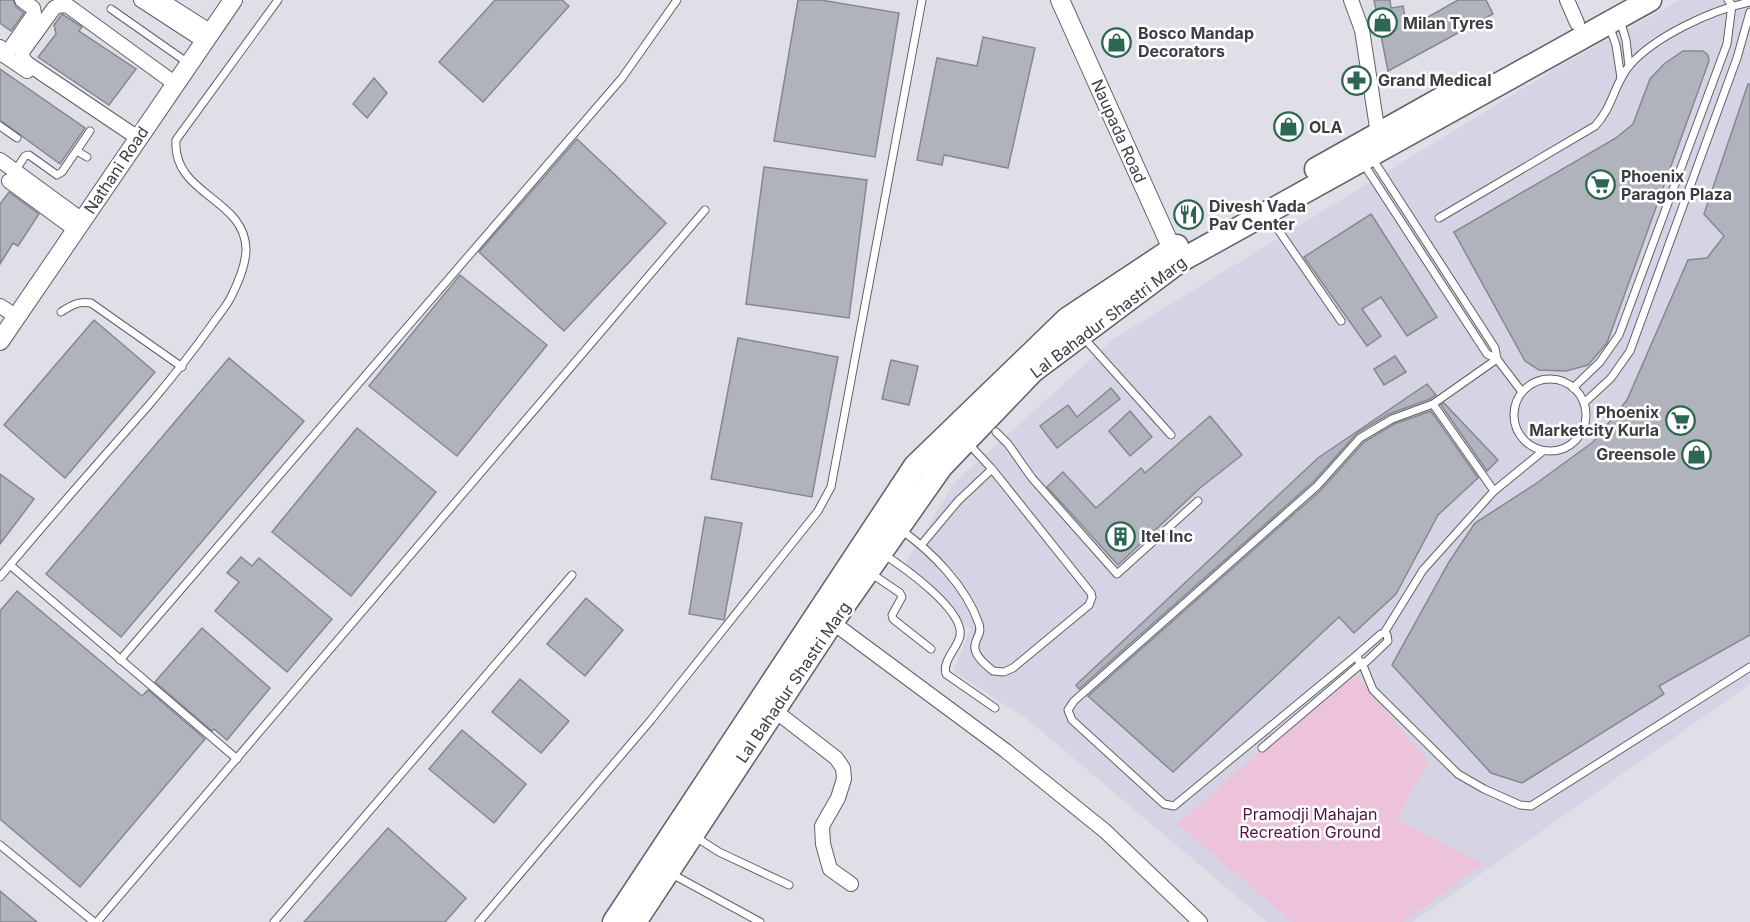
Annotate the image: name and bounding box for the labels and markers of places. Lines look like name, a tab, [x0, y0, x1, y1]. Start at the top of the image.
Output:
shop icon: Milan Tyres	[1366, 7, 1398, 39]
place label: Milan Tyres	[1403, 13, 1494, 33]
place label: Bosco Mandap Decorators	[1138, 23, 1254, 61]
shop icon: Bosco Mandap Decorators	[1101, 26, 1133, 58]
pharmacy icon: Grand Medical	[1341, 64, 1373, 96]
place label: Grand Medical	[1378, 70, 1491, 90]
shop icon: OLA	[1272, 111, 1304, 143]
place label: OLA	[1309, 117, 1342, 137]
place label: Phoenix Paragon Plaza	[1621, 166, 1732, 204]
supermarket icon: Phoenix Paragon Plaza	[1584, 169, 1616, 201]
place label: Divesh Vada Pav Center	[1209, 196, 1306, 234]
restaurant icon: Divesh Vada Pav Center	[1172, 199, 1204, 231]
place label: Phoenix Marketcity Kurla	[1529, 402, 1659, 440]
supermarket icon: Phoenix Marketcity Kurla	[1664, 405, 1696, 437]
shop icon: Greensole	[1681, 438, 1713, 470]
place label: Greensole	[1596, 444, 1676, 464]
building icon: Itel Inc	[1104, 520, 1136, 552]
place label: Itel Inc	[1141, 526, 1193, 546]

